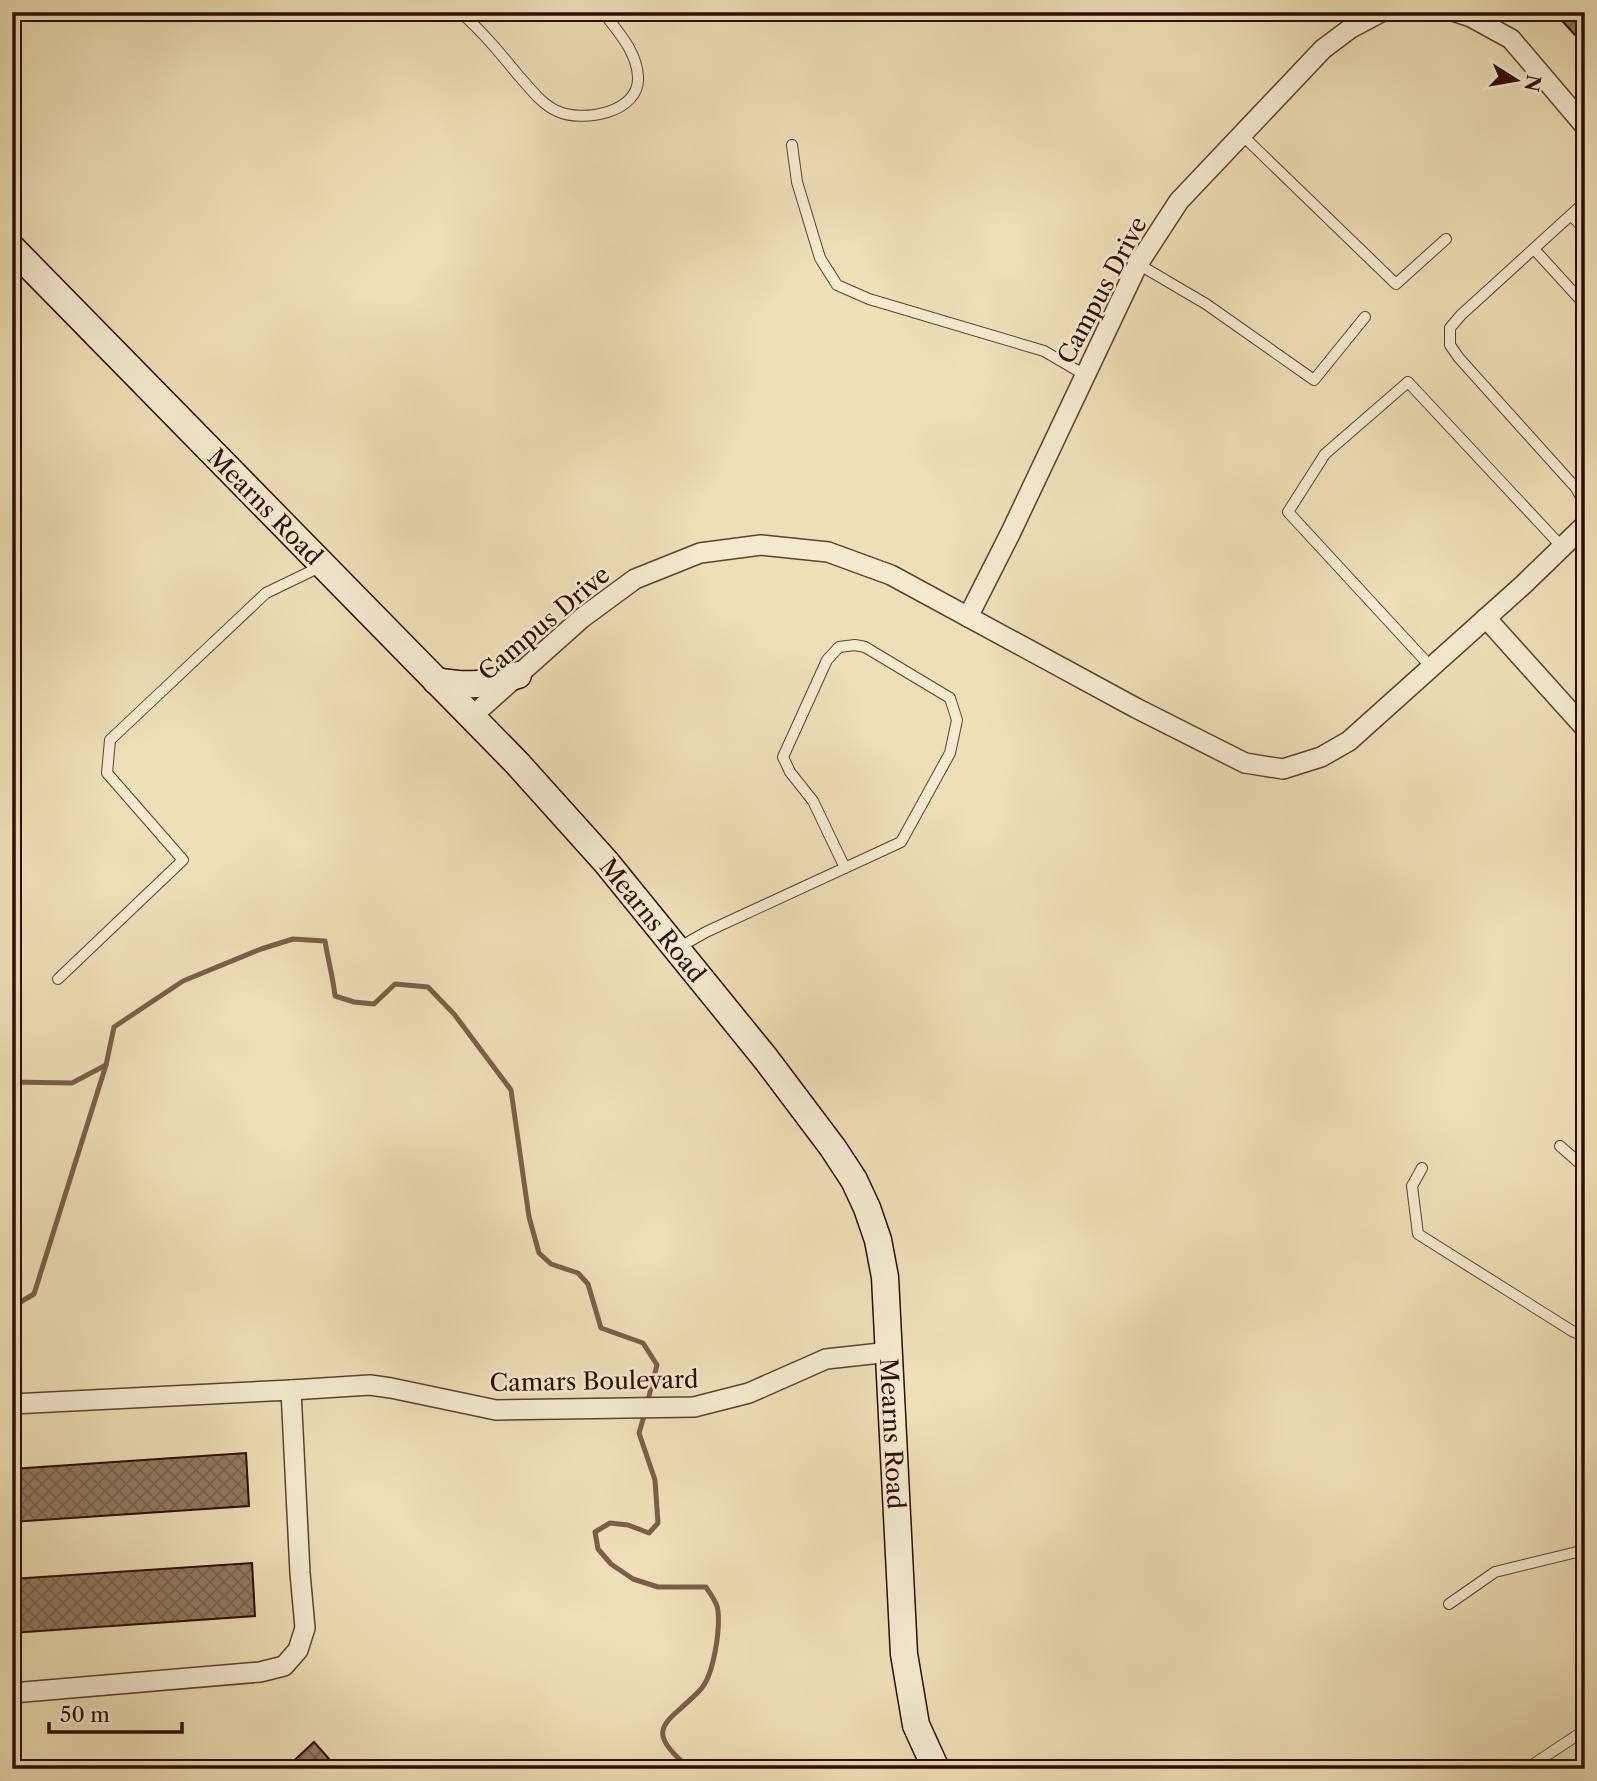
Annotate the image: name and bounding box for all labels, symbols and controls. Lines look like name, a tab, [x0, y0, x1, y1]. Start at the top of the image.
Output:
north arrow	[1482, 46, 1552, 116]
text: N	[1519, 73, 1545, 93]
street label: Campus Drive	[1051, 212, 1153, 368]
street label: Mearns Road	[202, 442, 329, 571]
street label: Campus Drive	[473, 560, 615, 686]
street label: Mearns Road	[594, 852, 712, 988]
street label: Mearns Road	[875, 1357, 911, 1510]
street label: Camars Boulevard	[489, 1365, 699, 1397]
scale bar	[49, 1690, 182, 1734]
text: 50 m	[60, 1702, 110, 1727]

